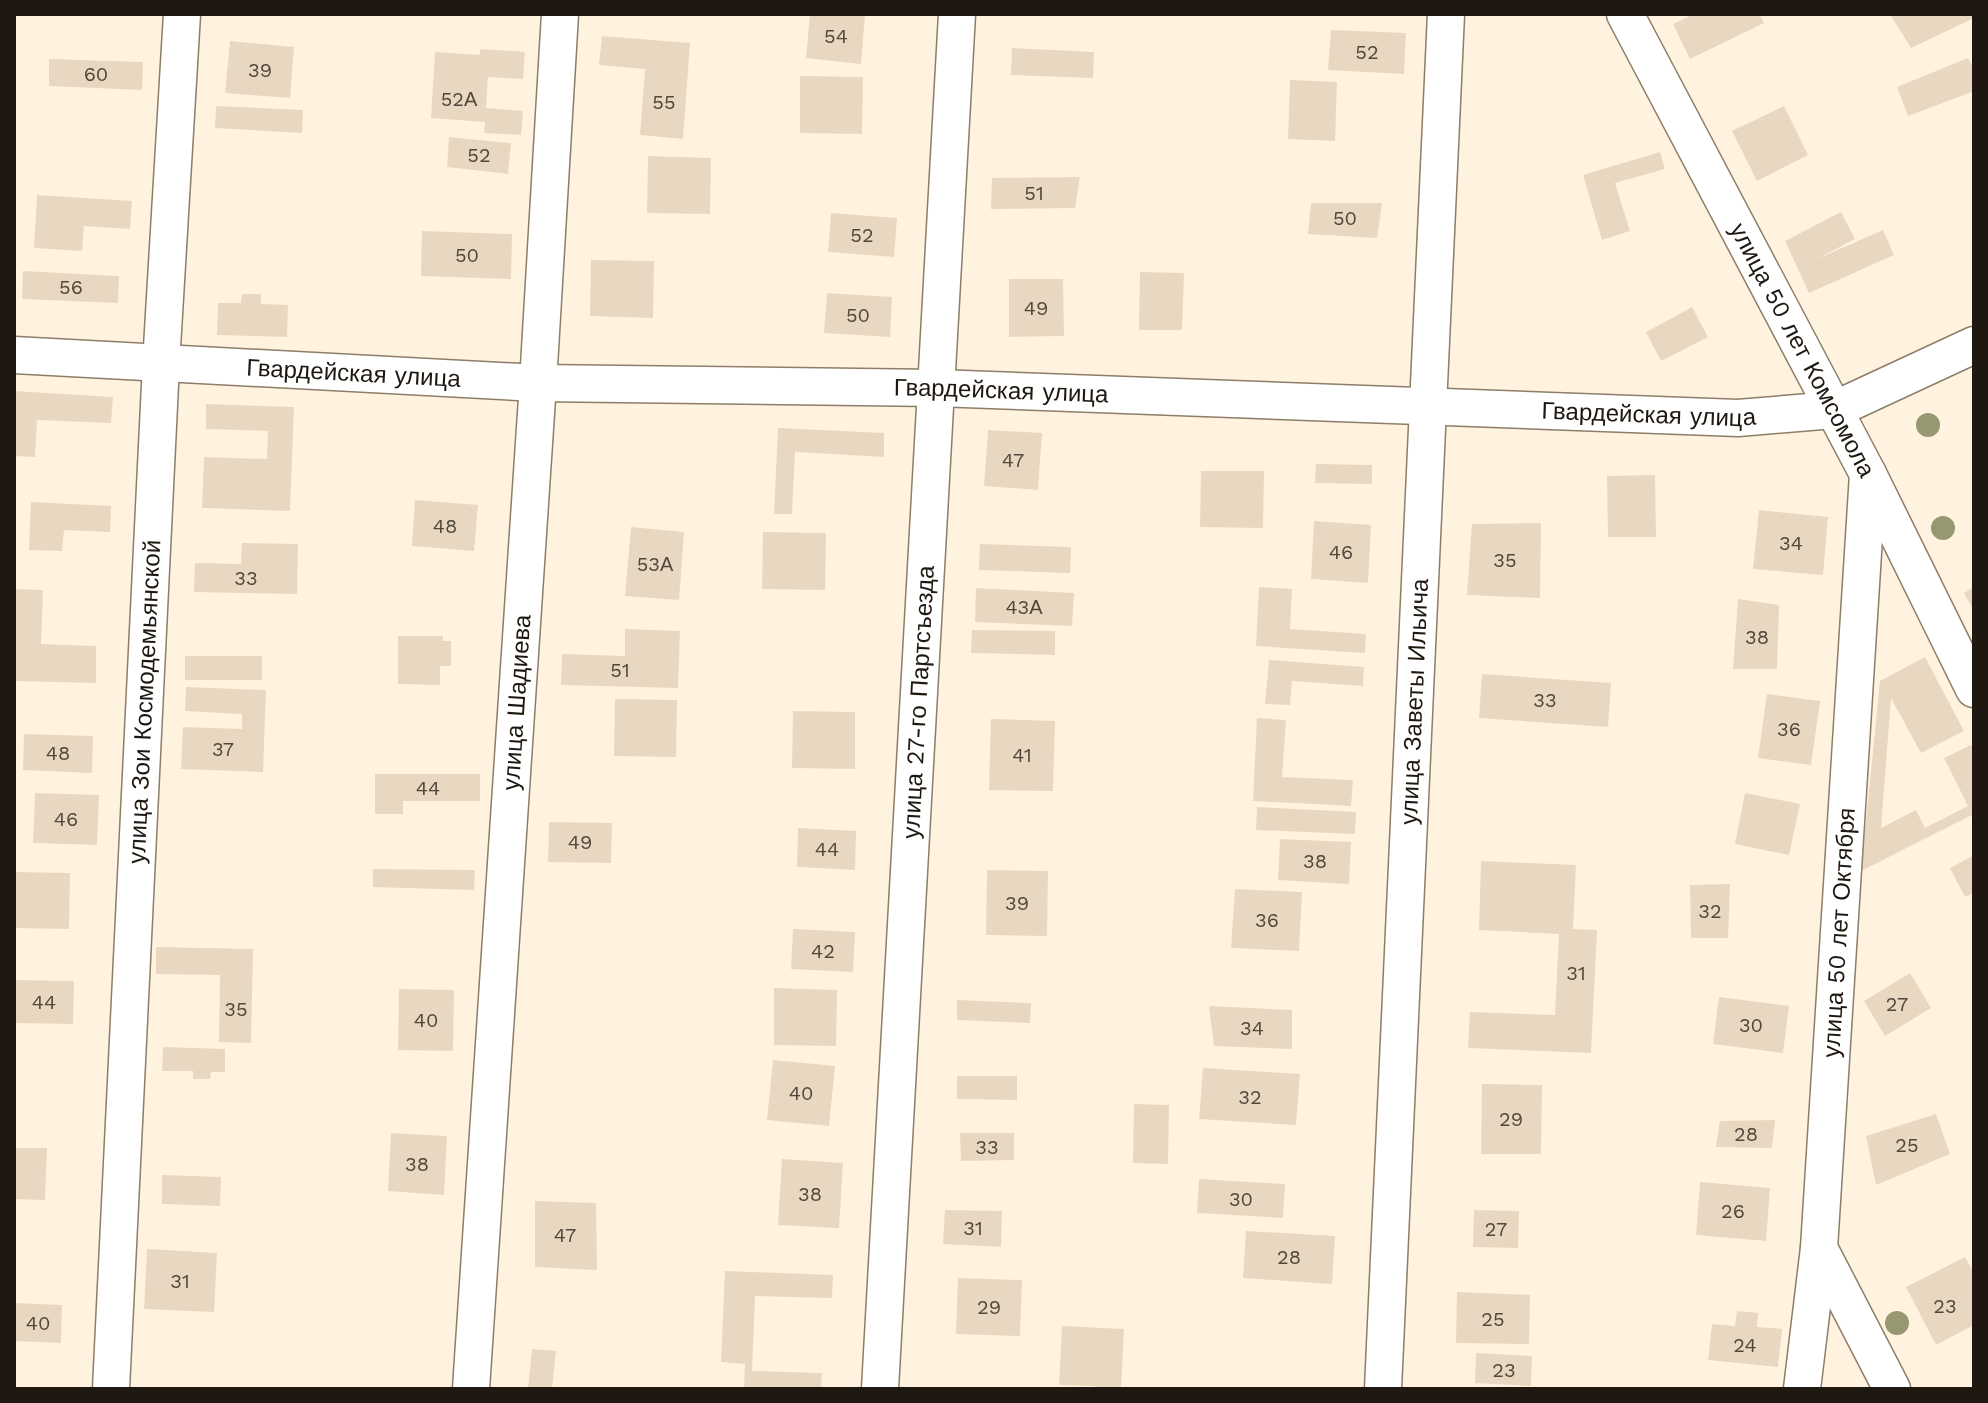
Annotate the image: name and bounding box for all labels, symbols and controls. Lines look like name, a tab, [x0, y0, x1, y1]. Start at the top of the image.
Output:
house number: 54	[824, 24, 848, 48]
house number: 52	[1355, 40, 1379, 64]
house number: 39	[248, 58, 272, 82]
house number: 60	[84, 62, 108, 86]
house number: 52А	[441, 87, 478, 111]
house number: 55	[652, 90, 676, 114]
house number: 52	[467, 143, 491, 167]
house number: 51	[1024, 181, 1044, 205]
house number: 50	[1333, 206, 1357, 230]
street label: улица 50 лет Комсомола	[1724, 218, 1881, 482]
house number: 52	[850, 223, 874, 247]
house number: 50	[455, 243, 479, 267]
house number: 56	[59, 275, 83, 299]
house number: 49	[1024, 296, 1048, 320]
house number: 50	[846, 303, 870, 327]
street label: Гвардейская улица	[246, 353, 462, 393]
street label: Гвардейская улица	[894, 373, 1110, 408]
street label: Гвардейская улица	[1541, 397, 1758, 432]
house number: 47	[1002, 448, 1024, 472]
house number: 48	[433, 514, 457, 538]
house number: 34	[1779, 531, 1803, 555]
street label: улица Зои Космодемьянской	[123, 539, 166, 865]
house number: 46	[1329, 540, 1353, 564]
house number: 35	[1493, 548, 1517, 572]
house number: 53А	[637, 552, 674, 576]
street label: улица 27-го Партсъезда	[897, 564, 940, 840]
house number: 33	[234, 566, 258, 590]
street label: улица Заветы Ильича	[1395, 577, 1434, 826]
house number: 43А	[1005, 595, 1043, 619]
street label: улица Шадиева	[497, 613, 537, 791]
house number: 38	[1745, 625, 1769, 649]
house number: 51	[610, 658, 630, 682]
house number: 33	[1533, 688, 1557, 712]
house number: 36	[1777, 717, 1801, 741]
house number: 37	[212, 737, 234, 761]
house number: 48	[46, 741, 70, 765]
house number: 41	[1012, 743, 1032, 767]
house number: 44	[416, 776, 440, 800]
house number: 46	[54, 807, 78, 831]
street label: улица 50 лет Октября	[1817, 807, 1861, 1058]
house number: 49	[568, 830, 592, 854]
house number: 44	[815, 837, 839, 861]
house number: 38	[1303, 849, 1327, 873]
house number: 39	[1005, 891, 1029, 915]
house number: 32	[1698, 899, 1722, 923]
house number: 36	[1255, 908, 1279, 932]
house number: 42	[811, 939, 835, 963]
house number: 31	[1566, 961, 1586, 985]
house number: 44	[32, 990, 56, 1014]
house number: 27	[1886, 992, 1908, 1016]
house number: 35	[224, 997, 248, 1021]
house number: 40	[414, 1008, 438, 1032]
house number: 30	[1739, 1013, 1763, 1037]
house number: 34	[1240, 1016, 1264, 1040]
house number: 40	[789, 1081, 813, 1105]
house number: 32	[1238, 1085, 1262, 1109]
house number: 29	[1499, 1107, 1523, 1131]
house number: 28	[1734, 1122, 1758, 1146]
house number: 25	[1895, 1133, 1919, 1157]
house number: 33	[975, 1135, 999, 1159]
house number: 38	[405, 1152, 429, 1176]
house number: 38	[798, 1182, 822, 1206]
house number: 30	[1229, 1187, 1253, 1211]
house number: 26	[1721, 1199, 1745, 1223]
house number: 31	[963, 1216, 983, 1240]
house number: 27	[1485, 1217, 1507, 1241]
house number: 47	[554, 1223, 576, 1247]
house number: 28	[1277, 1245, 1301, 1269]
house number: 31	[170, 1269, 190, 1293]
house number: 23	[1933, 1294, 1957, 1318]
house number: 29	[977, 1295, 1001, 1319]
house number: 25	[1481, 1307, 1505, 1331]
house number: 40	[26, 1311, 50, 1335]
house number: 24	[1733, 1333, 1757, 1357]
house number: 23	[1492, 1358, 1516, 1382]

